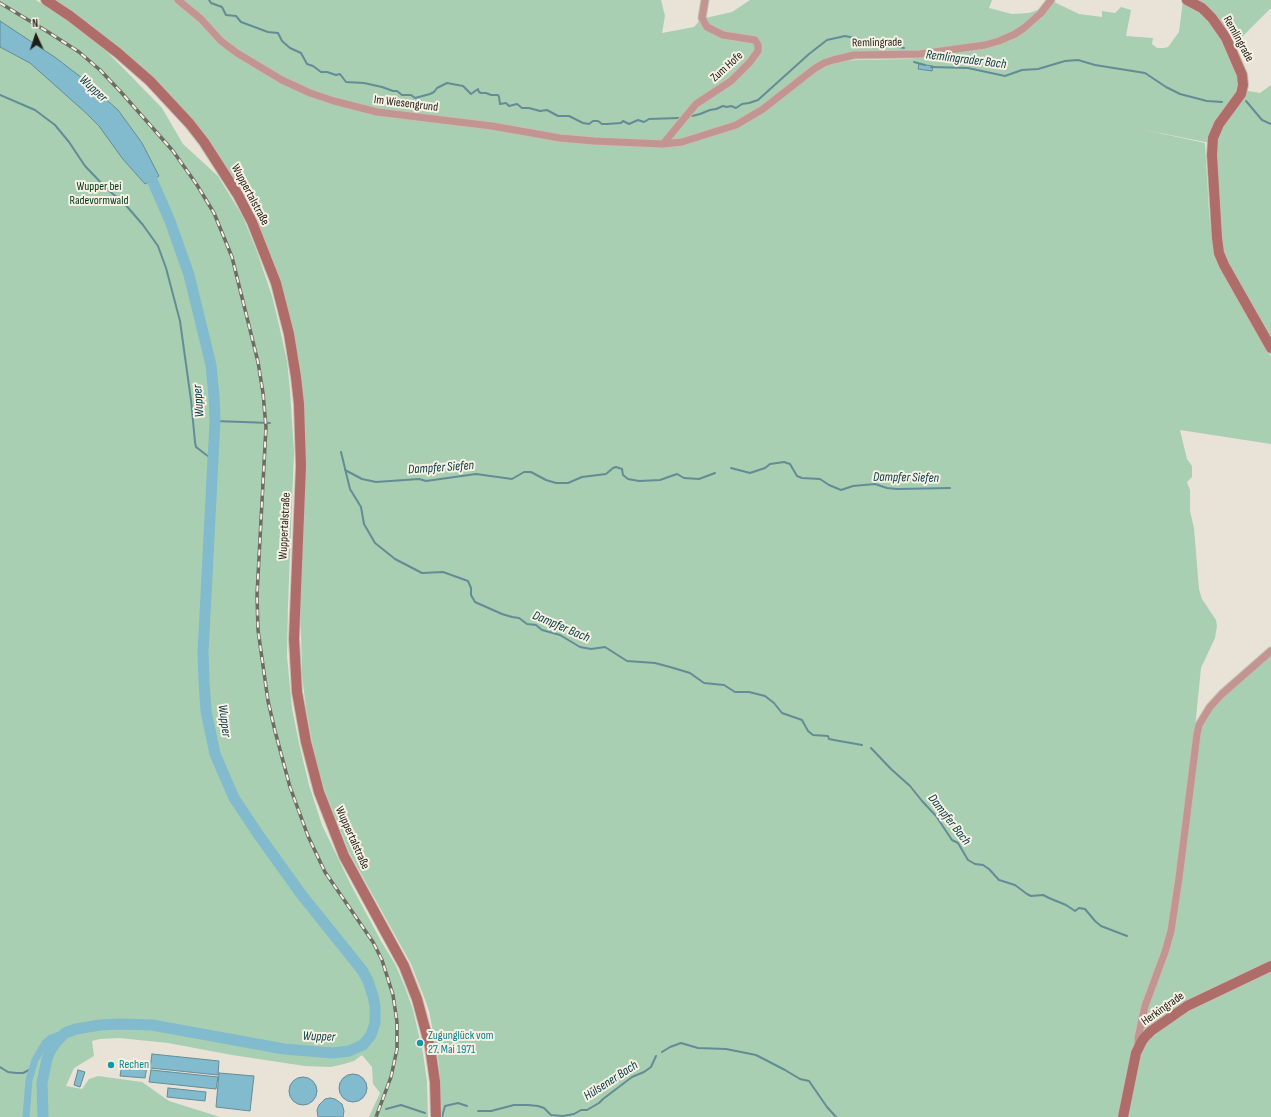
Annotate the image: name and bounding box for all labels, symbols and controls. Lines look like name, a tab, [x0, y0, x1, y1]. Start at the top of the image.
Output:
street label: Remlingrade	[1220, 14, 1256, 64]
north arrow	[16, 16, 56, 56]
text: N	[32, 17, 39, 30]
street label: Remlingrade	[852, 35, 902, 51]
water label: Remlingrader Bach	[925, 47, 1007, 73]
street label: Zum Hofe	[708, 49, 746, 85]
water label: Wupper	[76, 72, 110, 106]
street label: Im Wiesengrund	[373, 93, 439, 115]
street label: Wuppertalstraße	[228, 162, 272, 228]
park label: Wupper bei Radevormwald	[70, 180, 128, 208]
water label: Wupper	[190, 384, 208, 418]
water label: Dampfer Siefen	[408, 458, 474, 478]
water label: Dampfer Siefen	[873, 470, 939, 486]
street label: Wuppertalstraße	[276, 492, 294, 560]
water label: Dampfer Bach	[530, 608, 592, 646]
water label: Wupper	[214, 704, 234, 738]
water label: Dampfer Bach	[924, 791, 974, 849]
street label: Wuppertalstraße	[332, 804, 372, 872]
street label: Herkingrade	[1139, 989, 1187, 1029]
water label: Wupper	[302, 1029, 336, 1045]
place label: Zugunglück vom 27. Mai 1971	[428, 1029, 493, 1057]
marker: Zugunglück vom 27. Mai 1971	[415, 1038, 425, 1048]
place label: Rechen	[119, 1058, 149, 1072]
water label: Hülsener Bach	[581, 1058, 641, 1104]
marker: Rechen	[106, 1060, 116, 1070]

